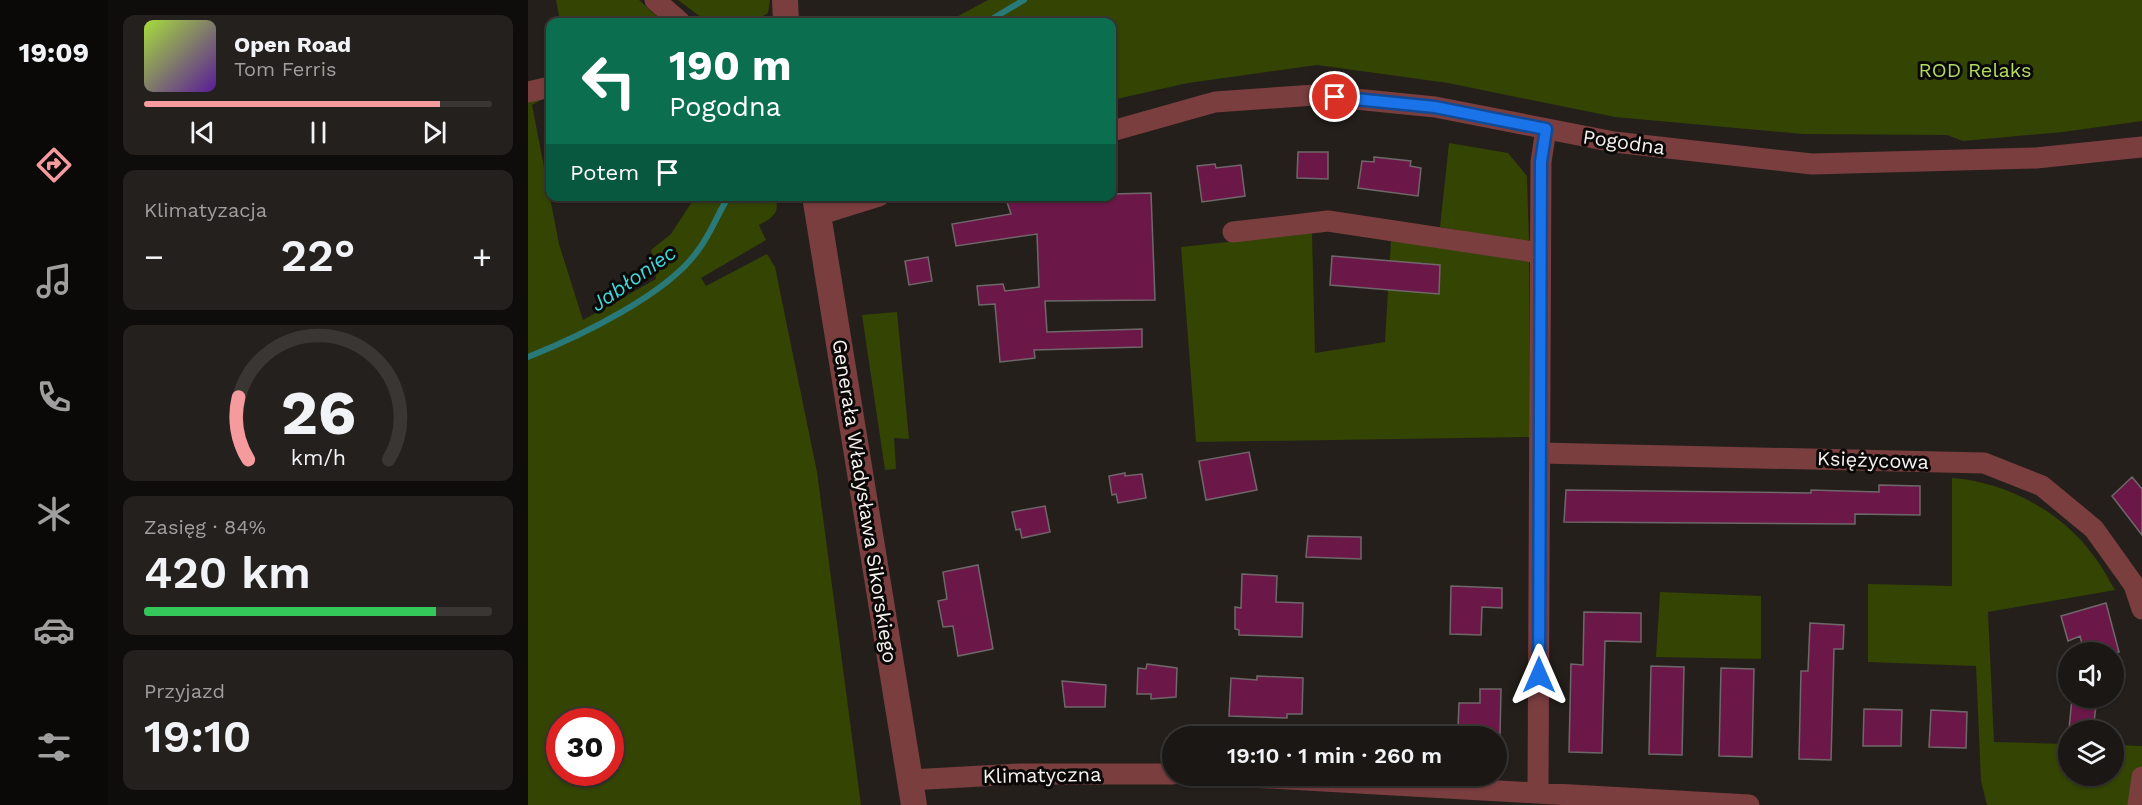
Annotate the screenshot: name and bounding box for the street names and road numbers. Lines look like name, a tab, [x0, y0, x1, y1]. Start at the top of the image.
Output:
street label: Pogodna	[1581, 124, 1667, 160]
street label: Generała Władysława Sikorskiego	[828, 337, 902, 665]
street label: Księżycowa	[1817, 446, 1929, 474]
street label: Klimatyczna	[982, 762, 1102, 788]

